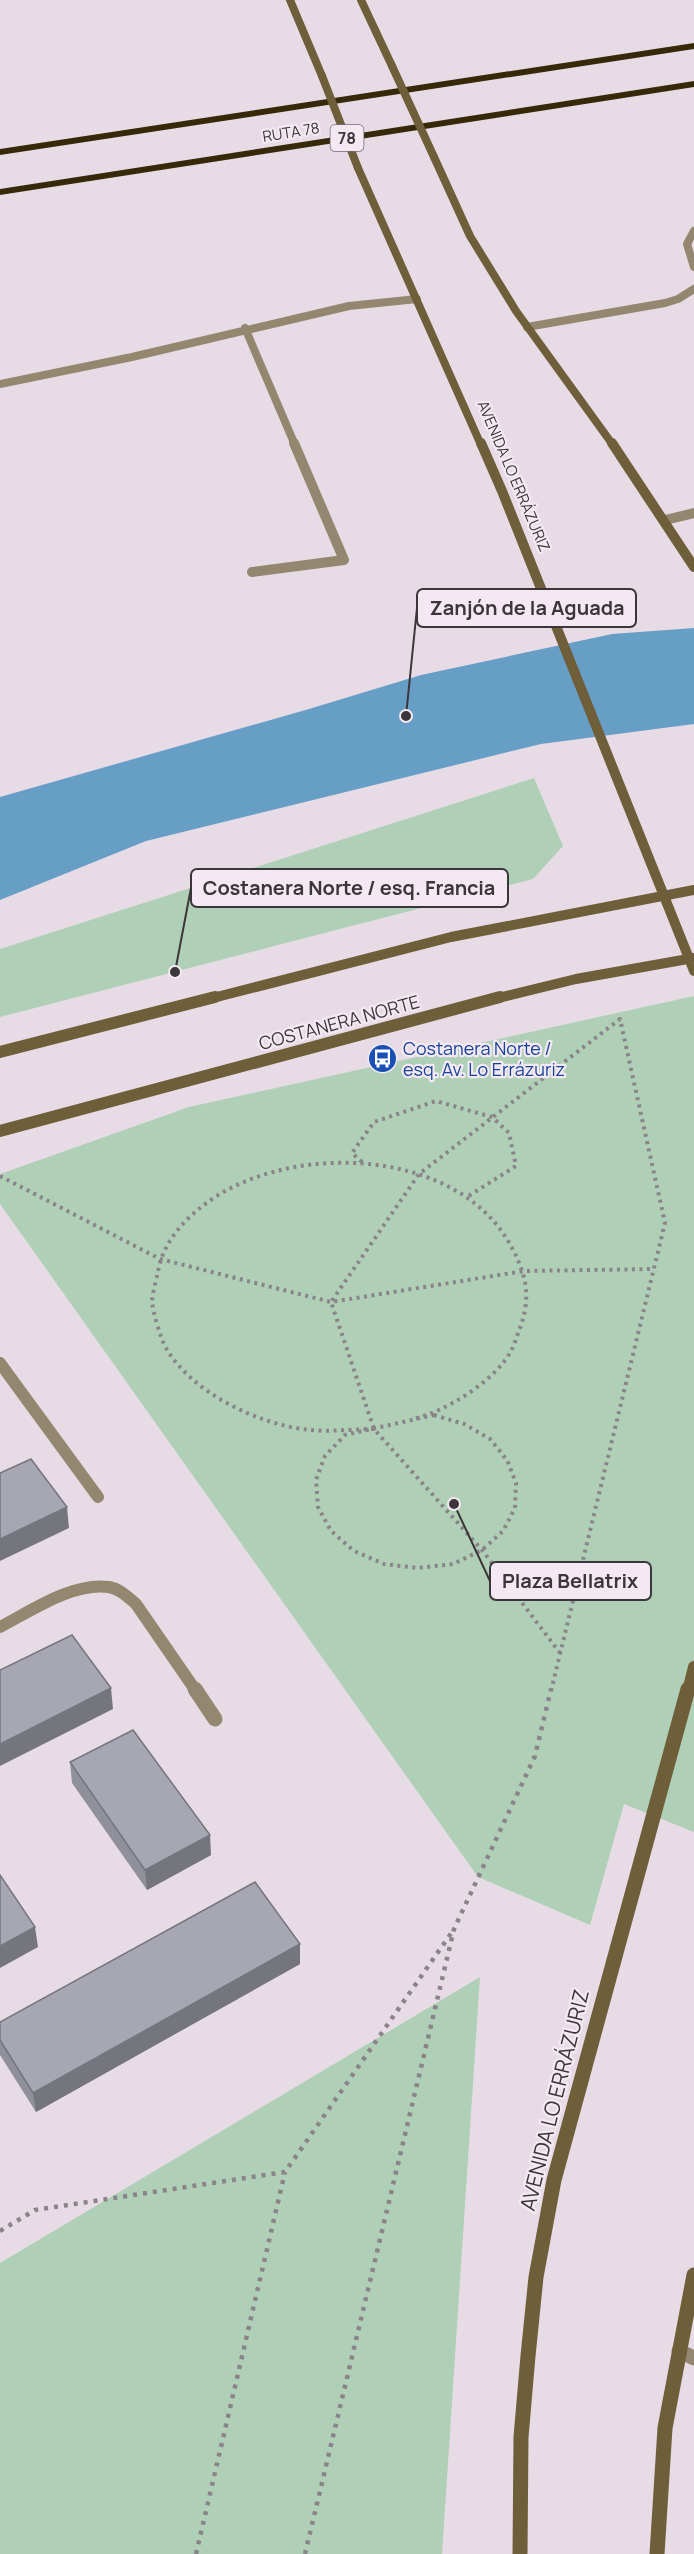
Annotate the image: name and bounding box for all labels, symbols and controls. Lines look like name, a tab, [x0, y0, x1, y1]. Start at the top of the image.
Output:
street label: RUTA 78	[261, 117, 321, 147]
road number: 78	[330, 125, 364, 151]
street label: AVENIDA LO ERRÁZURIZ	[473, 397, 555, 555]
callout: Zanjón de la Aguada	[417, 589, 636, 627]
text: Zanjón de la Aguada	[429, 594, 625, 621]
callout: Costanera Norte / esq. Francia	[191, 869, 508, 907]
text: Costanera Norte / esq. Francia	[203, 874, 495, 901]
street label: COSTANERA NORTE	[256, 989, 422, 1055]
place label: Costanera Norte / esq. Av. Lo Errázuriz	[403, 1036, 565, 1081]
bus stop icon: Costanera Norte / esq. Av. Lo Errázuriz	[366, 1042, 398, 1074]
callout: Plaza Bellatrix	[490, 1562, 651, 1600]
text: Plaza Bellatrix	[502, 1567, 638, 1594]
street label: AVENIDA LO ERRÁZURIZ	[513, 1986, 595, 2214]

